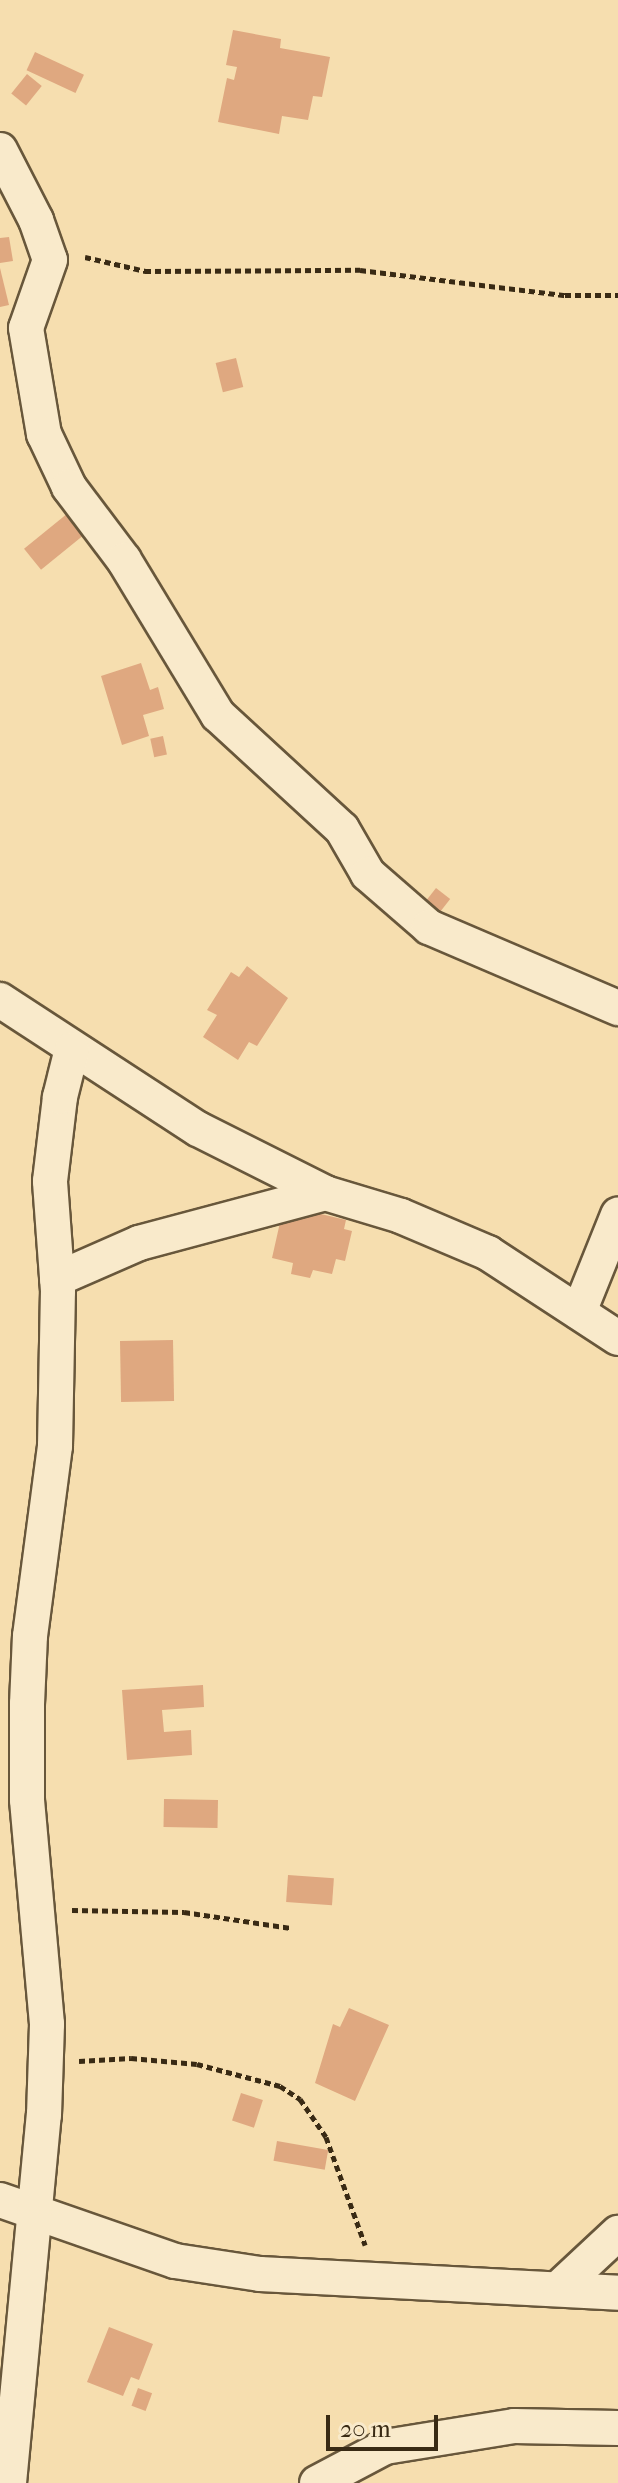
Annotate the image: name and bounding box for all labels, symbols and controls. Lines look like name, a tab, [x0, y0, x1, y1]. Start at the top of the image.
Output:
scale bar	[330, 2399, 442, 2449]
text: 20 m	[340, 2415, 391, 2443]

